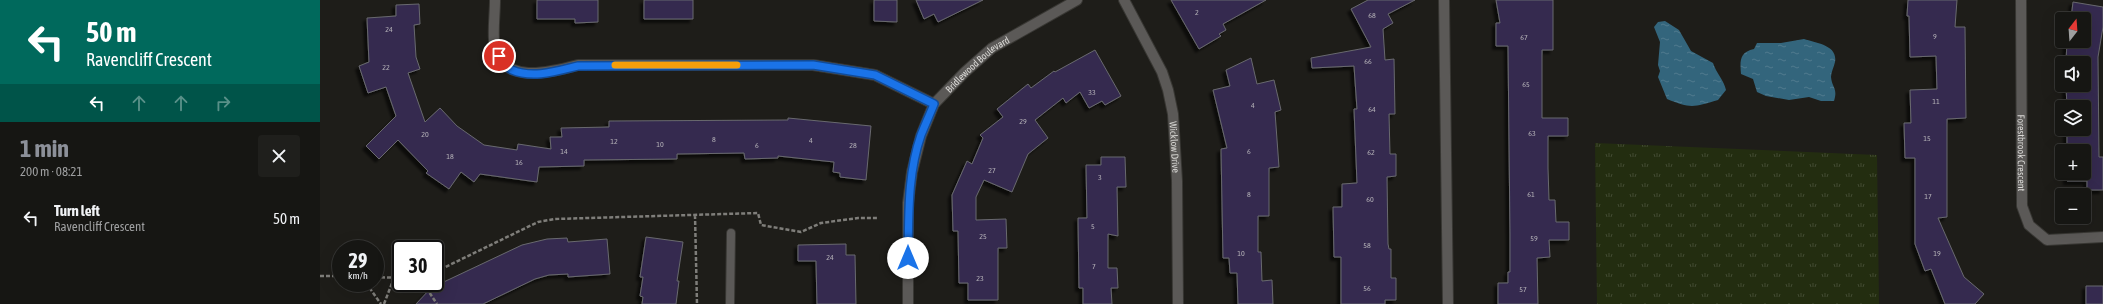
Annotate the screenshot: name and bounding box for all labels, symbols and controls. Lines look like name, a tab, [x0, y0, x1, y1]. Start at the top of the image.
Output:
house number: 2	[1195, 8, 1199, 17]
house number: 68	[1368, 11, 1376, 20]
north arrow	[2055, 12, 2091, 48]
map controls	[2055, 12, 2091, 224]
icon: left	[20, 16, 72, 68]
text: 50 m	[86, 16, 136, 48]
house number: 24	[385, 25, 393, 34]
house number: 9	[1933, 32, 1937, 41]
house number: 67	[1520, 33, 1528, 42]
street label: Bridlewood Boulevard	[943, 34, 1012, 95]
pin	[482, 39, 516, 73]
icon: arrive	[488, 45, 510, 67]
text: Ravencliff Crescent	[86, 49, 212, 70]
button: sound	[2055, 56, 2091, 92]
house number: 66	[1364, 57, 1372, 66]
house number: 22	[382, 63, 390, 72]
house number: 65	[1522, 80, 1530, 89]
house number: 33	[1088, 88, 1096, 97]
icon: left	[86, 92, 108, 114]
icon: ahead	[128, 92, 150, 114]
icon: ahead	[170, 92, 192, 114]
icon: right	[212, 92, 234, 114]
house number: 11	[1932, 97, 1940, 106]
button: layers	[2055, 100, 2091, 136]
house number: 4	[1251, 101, 1255, 110]
house number: 64	[1368, 105, 1376, 114]
street label: Forestbrook Crescent	[2016, 115, 2027, 192]
house number: 29	[1019, 117, 1027, 126]
street label: Wicklow Drive	[1167, 121, 1182, 174]
house number: 63	[1528, 129, 1536, 138]
house number: 20	[421, 130, 429, 139]
house number: 15	[1923, 134, 1931, 143]
text: 1 min	[20, 135, 69, 162]
button: close	[258, 135, 300, 177]
house number: 8	[712, 135, 716, 144]
house number: 4	[809, 136, 813, 145]
house number: 12	[610, 137, 618, 146]
house number: 10	[656, 140, 664, 149]
house number: 6	[755, 141, 759, 150]
house number: 28	[849, 141, 857, 150]
button: +	[2055, 144, 2091, 180]
house number: 14	[560, 147, 568, 156]
house number: 6	[1247, 147, 1251, 156]
house number: 62	[1367, 148, 1375, 157]
house number: 18	[446, 152, 454, 161]
house number: 16	[515, 158, 523, 167]
text: 200 m · 08:21	[20, 164, 83, 179]
house number: 27	[988, 166, 996, 175]
house number: 3	[1098, 173, 1102, 182]
button: −	[2055, 188, 2091, 224]
house number: 8	[1247, 190, 1251, 199]
house number: 61	[1527, 190, 1535, 199]
house number: 17	[1924, 192, 1932, 201]
house number: 60	[1366, 195, 1374, 204]
text: Turn left	[54, 202, 100, 219]
icon: left	[20, 207, 42, 229]
text: 50 m	[273, 210, 300, 227]
text: Ravencliff Crescent	[54, 219, 145, 234]
house number: 5	[1091, 222, 1095, 231]
house number: 25	[979, 232, 987, 241]
house number: 59	[1530, 234, 1538, 243]
position arrow	[887, 237, 929, 279]
speed limit sign: 30	[392, 240, 444, 292]
house number: 58	[1363, 241, 1371, 250]
text: 29	[349, 249, 367, 272]
house number: 10	[1237, 249, 1245, 258]
house number: 19	[1933, 249, 1941, 258]
house number: 24	[826, 253, 834, 262]
house number: 7	[1092, 262, 1096, 271]
text: km/h	[348, 270, 368, 281]
house number: 23	[976, 274, 984, 283]
house number: 56	[1363, 284, 1371, 293]
house number: 57	[1519, 285, 1527, 294]

